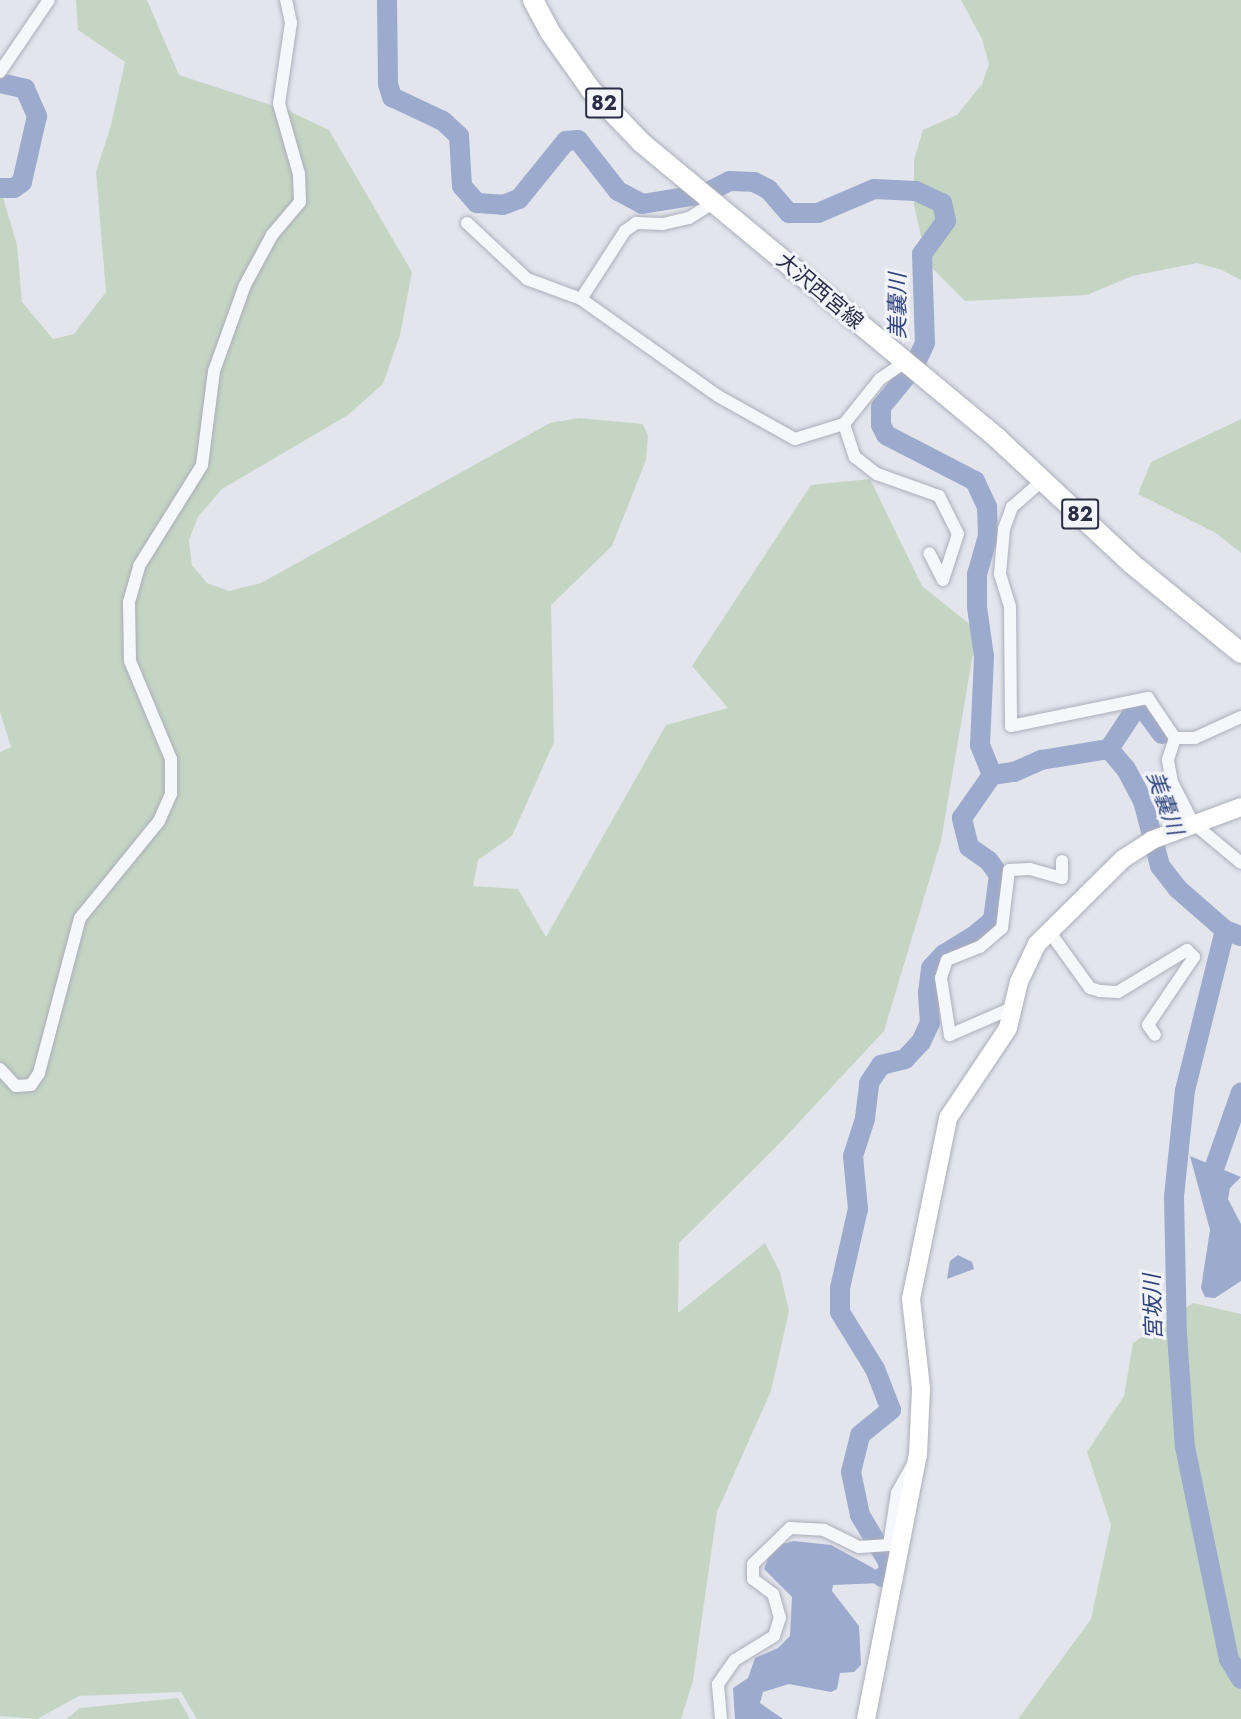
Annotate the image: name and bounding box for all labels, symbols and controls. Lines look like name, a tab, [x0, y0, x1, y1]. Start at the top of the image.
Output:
road number: 82	[584, 86, 624, 120]
street label: 大沢西宮線	[772, 248, 868, 334]
water label: 美嚢川	[885, 273, 911, 339]
road number: 82	[1060, 497, 1100, 531]
water label: 美嚢川	[1141, 767, 1189, 839]
water label: 宮坂川	[1139, 1274, 1167, 1340]

